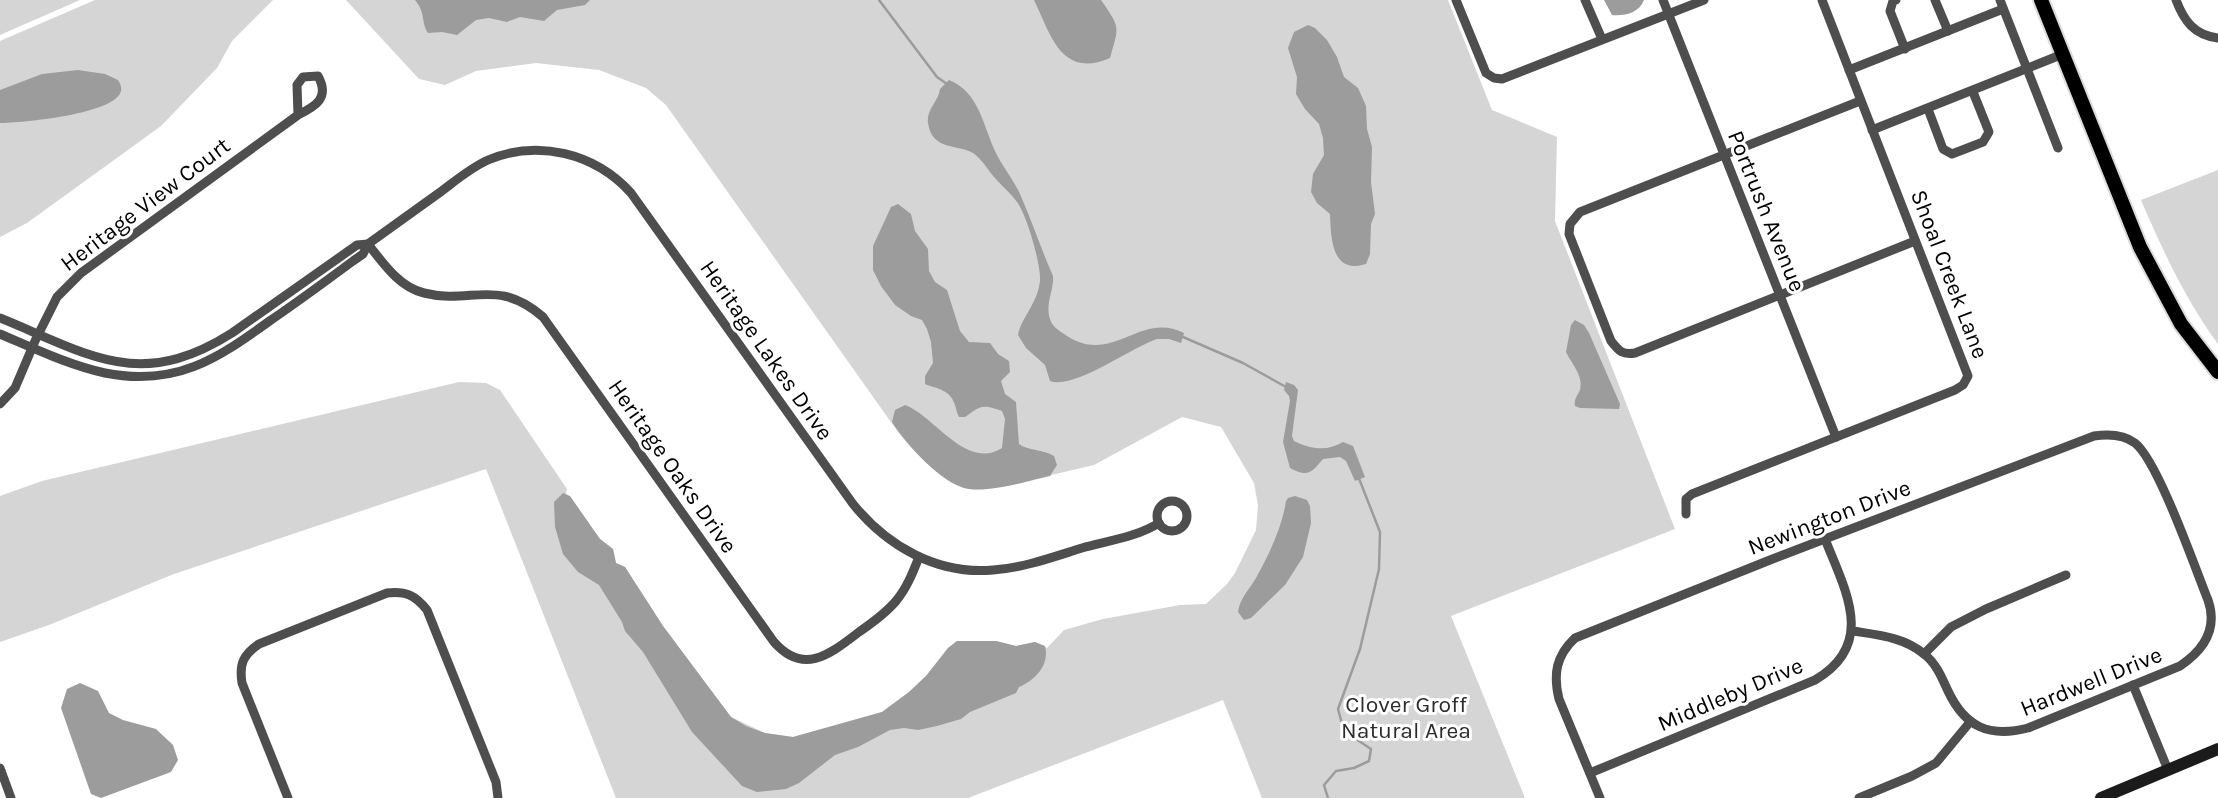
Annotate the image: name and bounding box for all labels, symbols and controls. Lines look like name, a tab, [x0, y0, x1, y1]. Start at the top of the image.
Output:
street label: Portrush Avenue	[1722, 127, 1811, 296]
street label: Heritage View Court	[55, 132, 236, 277]
street label: Shoal Creek Lane	[1905, 186, 1994, 362]
street label: Heritage Lakes Drive	[694, 255, 839, 445]
street label: Heritage Oaks Drive	[603, 374, 743, 558]
street label: Newington Drive	[1744, 474, 1914, 561]
street label: Hardwell Drive	[2016, 641, 2166, 722]
street label: Middleby Drive	[1653, 652, 1807, 737]
park label: Clover Groff Natural Area	[1341, 691, 1471, 744]

